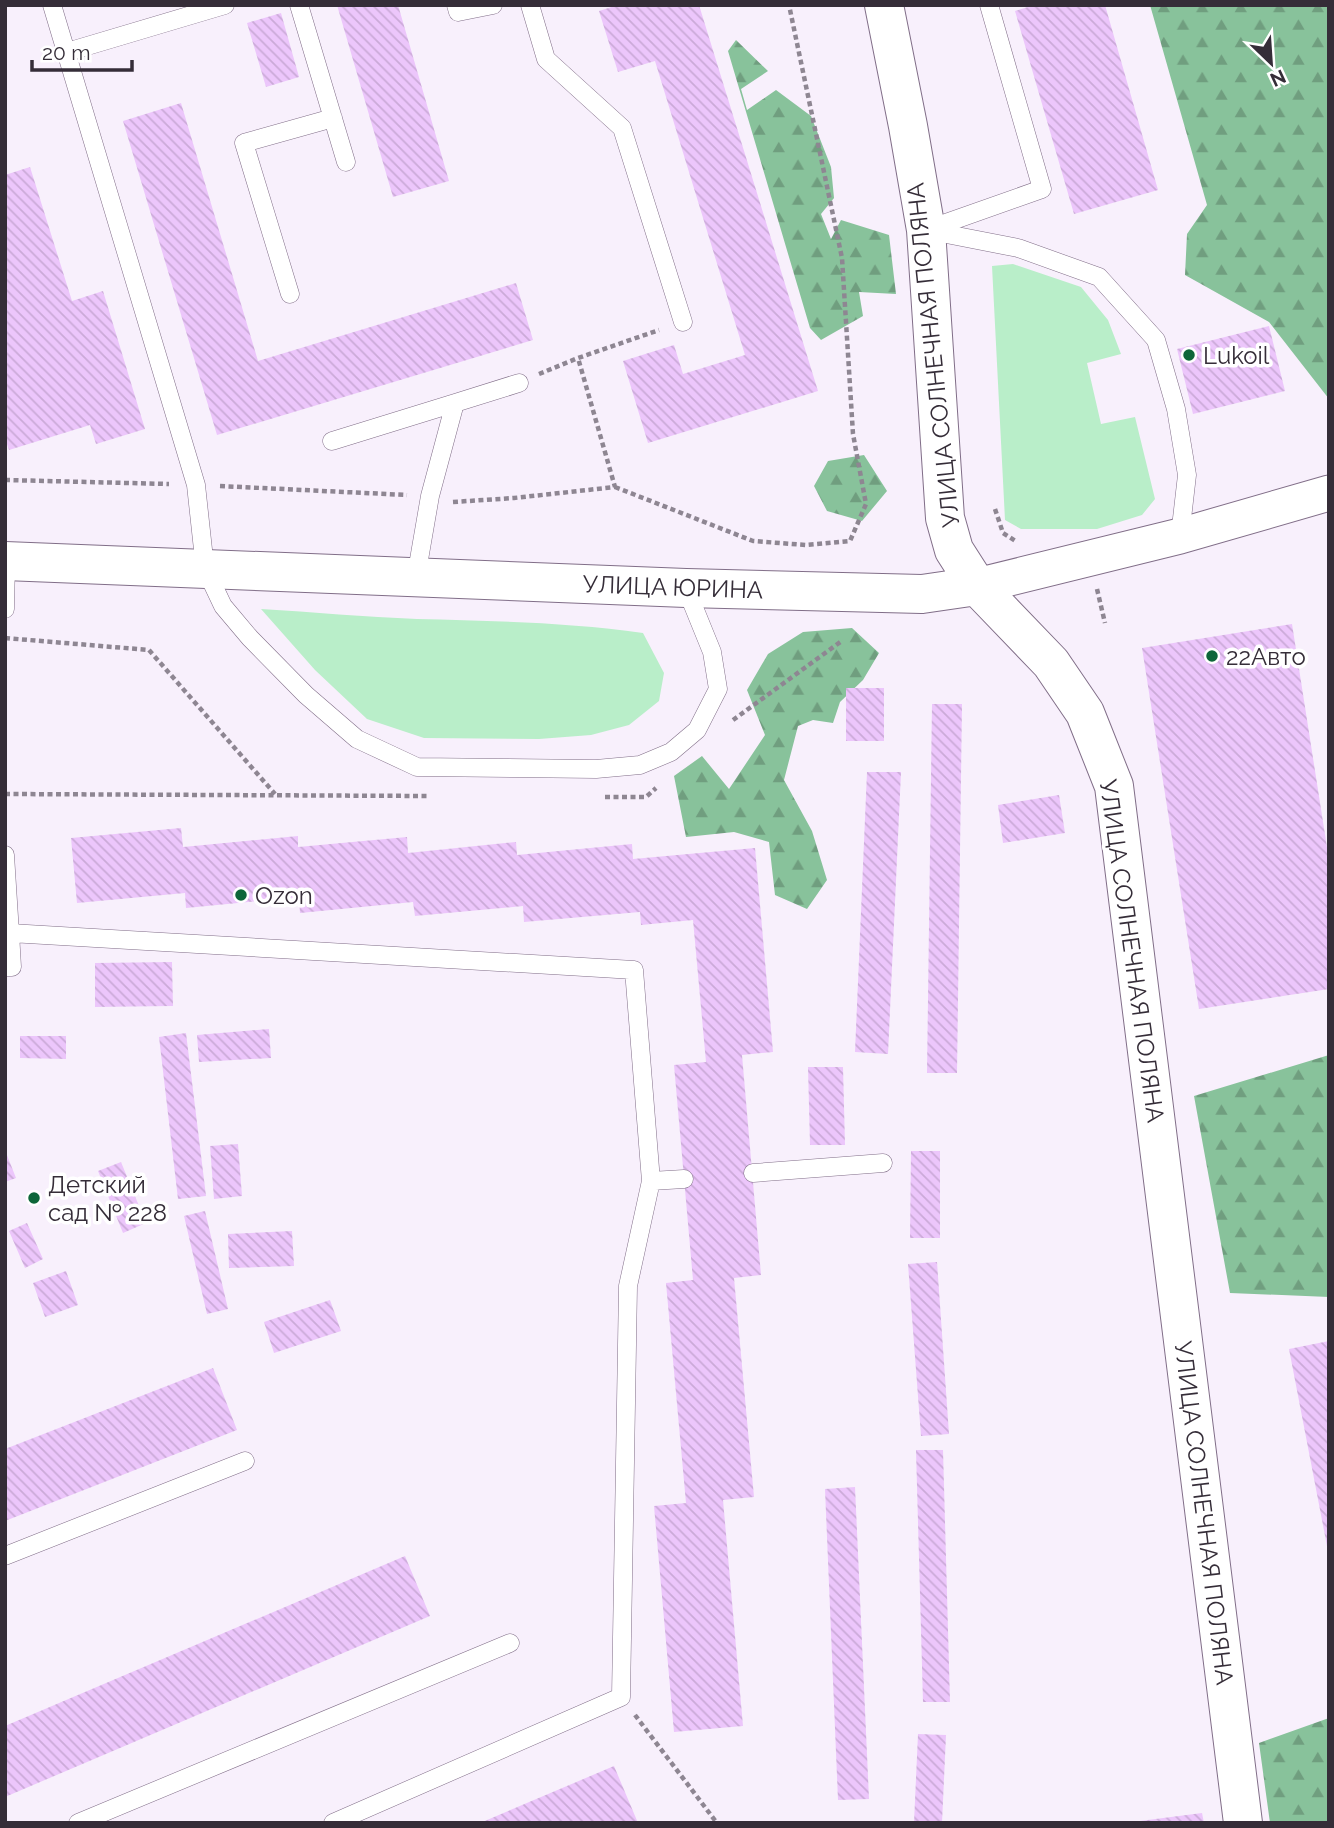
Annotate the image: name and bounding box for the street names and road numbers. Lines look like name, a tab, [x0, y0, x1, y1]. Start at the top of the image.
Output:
street label: УЛИЦА СОЛНЕЧНАЯ ПОЛЯНА	[900, 181, 966, 529]
street label: УЛИЦА ЮРИНА	[582, 569, 764, 605]
street label: УЛИЦА СОЛНЕЧНАЯ ПОЛЯНА	[1094, 777, 1170, 1125]
street label: УЛИЦА СОЛНЕЧНАЯ ПОЛЯНА	[1169, 1339, 1239, 1687]

